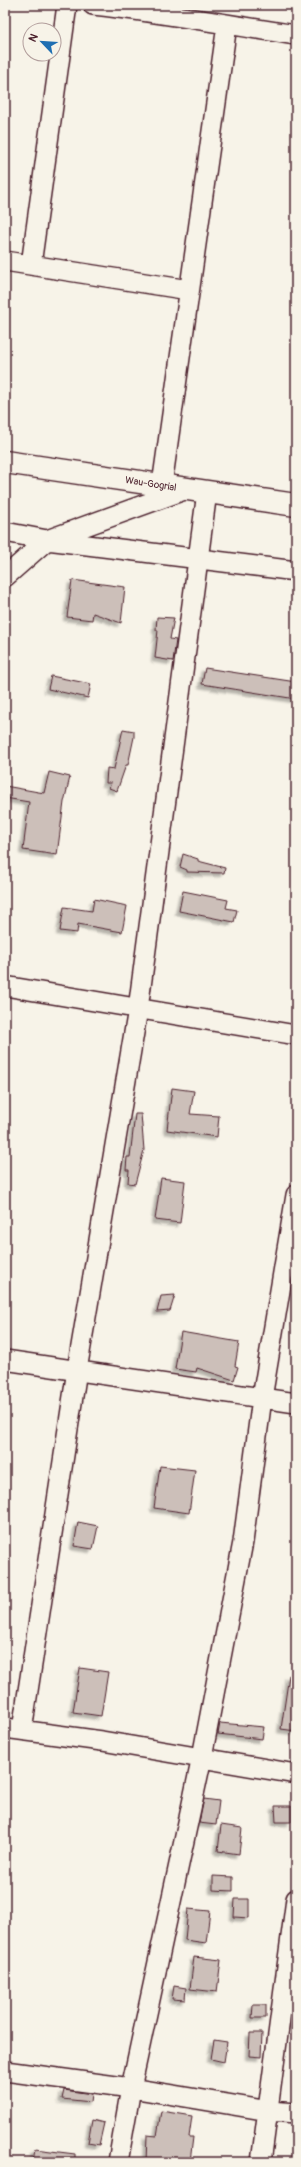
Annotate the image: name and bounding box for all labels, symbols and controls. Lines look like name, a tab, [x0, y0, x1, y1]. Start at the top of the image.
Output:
north arrow	[22, 22, 62, 62]
text: N	[26, 31, 41, 44]
street label: Wau-Gogrial	[124, 474, 177, 494]

